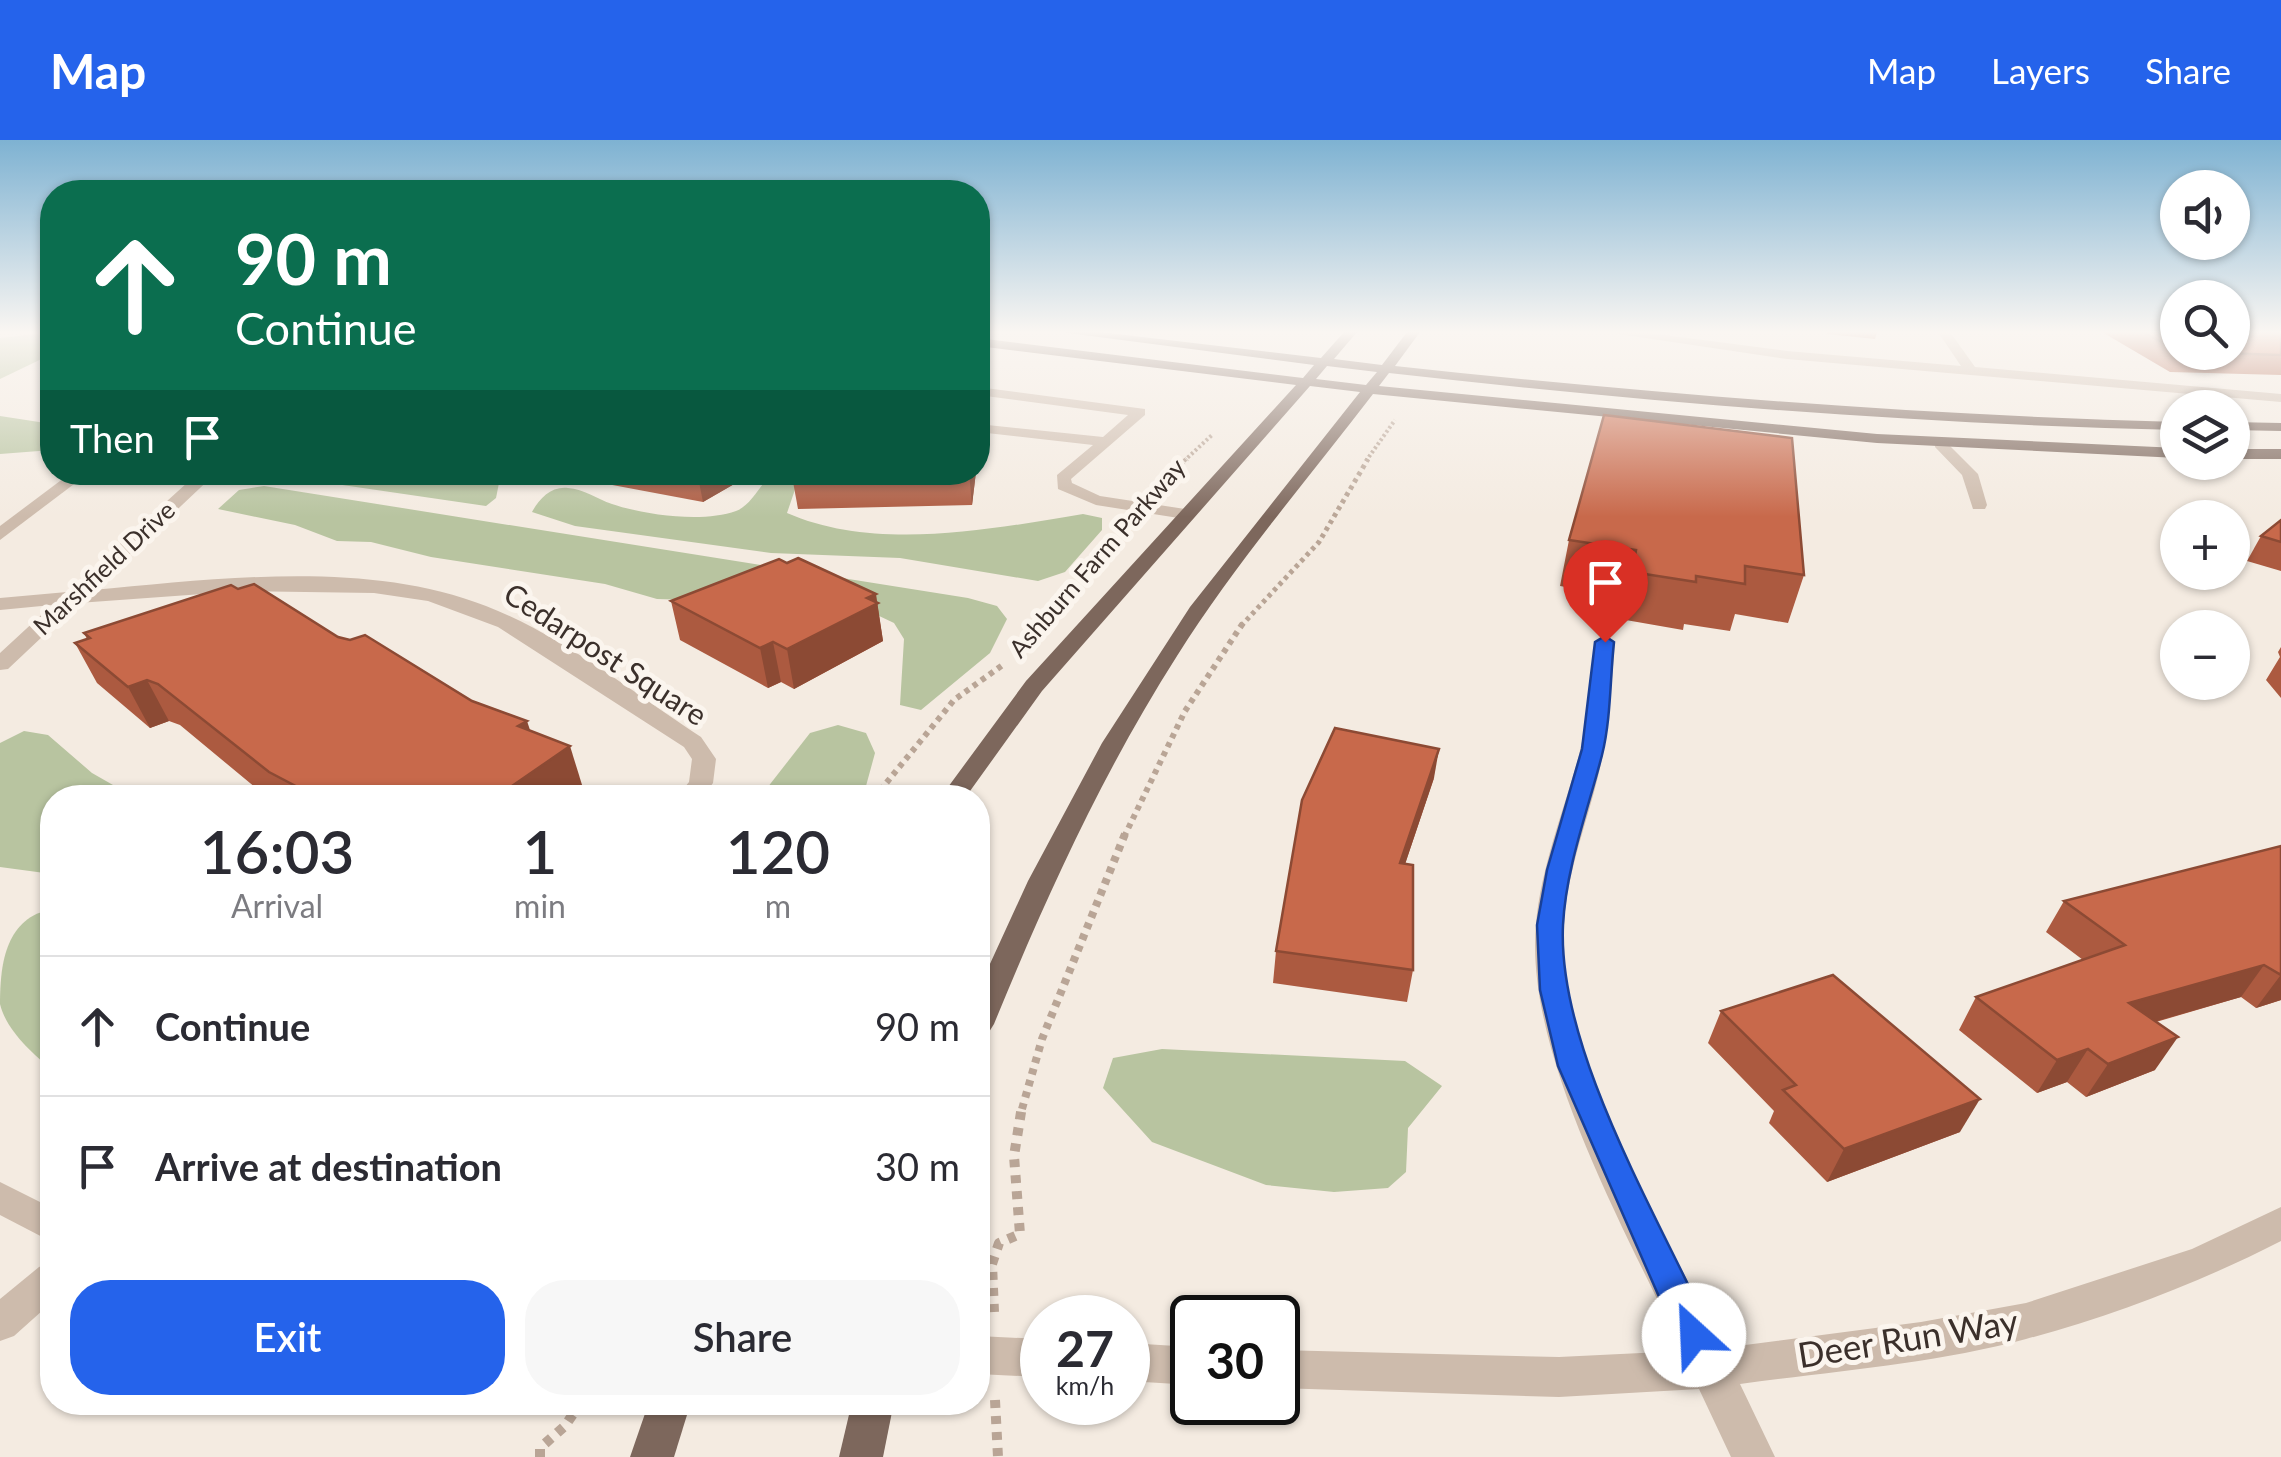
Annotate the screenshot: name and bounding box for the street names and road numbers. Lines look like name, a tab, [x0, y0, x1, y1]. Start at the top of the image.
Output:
street label: Ashburn Farm Parkway	[1002, 452, 1191, 663]
street label: Marshfield Drive	[26, 494, 180, 640]
street label: Cedarpost Square	[498, 574, 714, 732]
street label: Deer Run Way	[1795, 1299, 2021, 1375]

